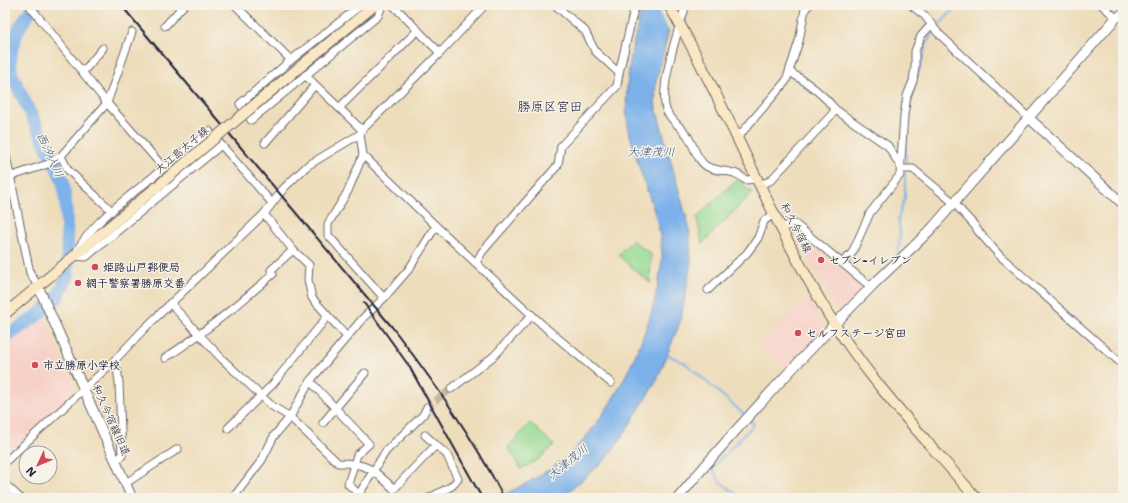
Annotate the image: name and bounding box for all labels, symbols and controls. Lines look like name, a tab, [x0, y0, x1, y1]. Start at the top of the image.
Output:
district label: 勝原区宮田	[517, 98, 583, 115]
street label: 大江島太子線	[152, 123, 212, 177]
water label: 西汐入川	[33, 130, 67, 180]
water label: 大津茂川	[627, 144, 675, 160]
street label: 和久今宿線	[777, 200, 815, 256]
place label: セブン-イレブン	[829, 253, 912, 268]
marker: セブン-イレブン	[816, 255, 826, 265]
place label: 姫路山戸郵便局	[103, 260, 180, 275]
marker: 姫路山戸郵便局	[90, 262, 100, 272]
place label: 網干警察署勝原交番	[86, 276, 185, 291]
marker: 網干警察署勝原交番	[73, 278, 83, 288]
place label: セルフステージ宮田	[806, 326, 906, 341]
marker: セルフステージ宮田	[793, 328, 803, 338]
place label: 市立勝原小学校	[43, 358, 120, 373]
marker: 市立勝原小学校	[30, 360, 40, 370]
street label: 和久今宿線旧道	[88, 382, 134, 458]
water label: 大津茂川	[544, 441, 592, 483]
north arrow	[18, 445, 58, 485]
text: N	[23, 463, 40, 480]

